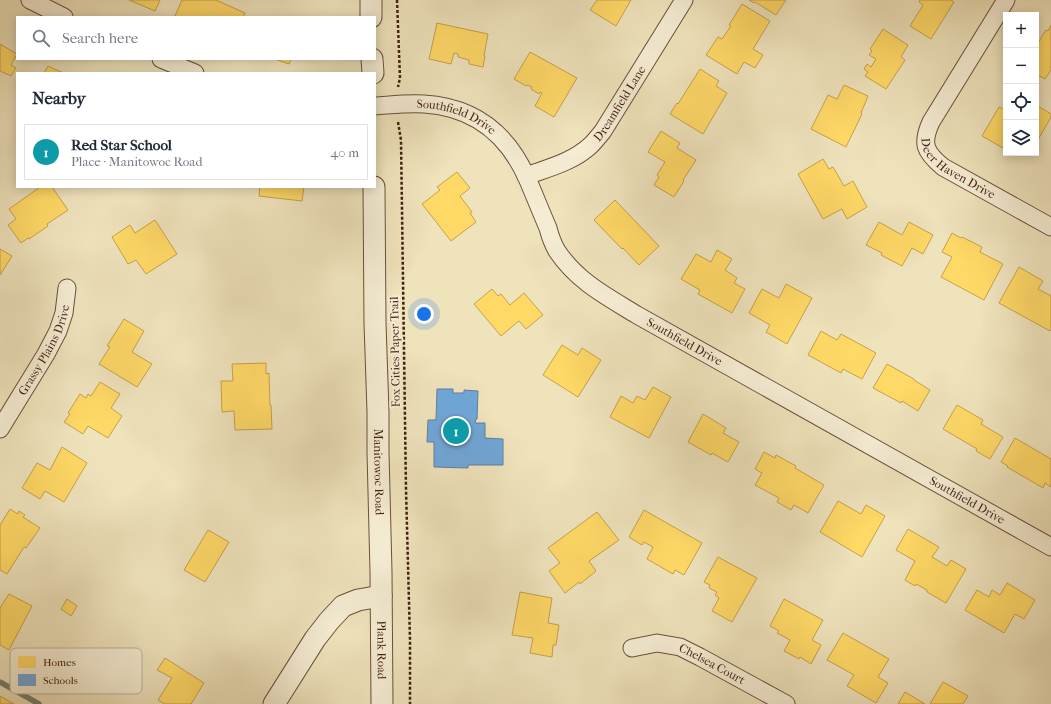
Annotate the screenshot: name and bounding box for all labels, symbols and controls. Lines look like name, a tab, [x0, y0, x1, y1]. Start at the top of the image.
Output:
map controls	[1003, 12, 1039, 156]
button: +	[1003, 12, 1039, 48]
search box	[16, 16, 376, 60]
icon: search	[30, 27, 52, 49]
text: Search here	[62, 29, 138, 47]
button: −	[1003, 48, 1039, 84]
street label: Dreamfield Lane	[591, 63, 649, 144]
button: locate	[1003, 84, 1039, 120]
text: Nearby	[32, 88, 86, 108]
street label: Southfield Drive	[417, 97, 499, 137]
button: layers	[1003, 120, 1039, 156]
text: Red Star School	[71, 136, 172, 154]
street label: Deer Haven Drive	[918, 137, 998, 202]
text: 1	[44, 145, 48, 160]
text: 40 m	[331, 145, 359, 160]
text: Place · Manitowoc Road	[71, 154, 202, 169]
street label: Fox Cities Paper Trail	[387, 296, 403, 408]
street label: Grassy Plains Drive	[15, 304, 72, 398]
your location	[414, 304, 434, 324]
street label: Southfield Drive	[644, 315, 725, 368]
pin: 1	[443, 416, 469, 446]
street label: Manitowoc Road	[371, 429, 387, 516]
street label: Southfield Drive	[927, 473, 1007, 527]
street label: Plank Road	[374, 621, 389, 680]
street label: Chelsea Court	[677, 641, 748, 688]
legend	[10, 648, 142, 694]
text: Homes	[43, 656, 76, 669]
text: Schools	[43, 674, 78, 687]

